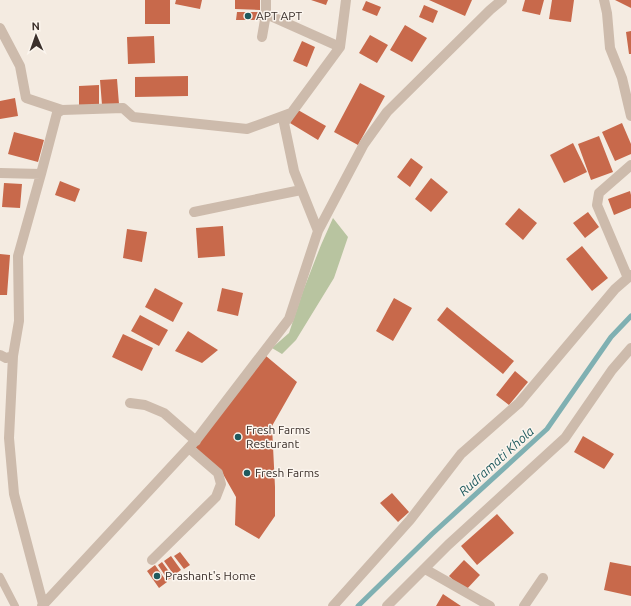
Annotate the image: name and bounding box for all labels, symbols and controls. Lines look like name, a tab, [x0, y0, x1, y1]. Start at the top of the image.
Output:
place label: APT APT	[256, 9, 302, 22]
marker: APT APT	[243, 11, 253, 21]
north arrow	[16, 16, 56, 56]
text: N	[31, 20, 40, 32]
place label: Fresh Farms Resturant	[246, 423, 310, 450]
water label: Rudramati Khola	[456, 424, 536, 498]
marker: Fresh Farms Resturant	[233, 432, 243, 442]
place label: Fresh Farms	[255, 466, 319, 479]
marker: Fresh Farms	[242, 468, 252, 478]
place label: Prashant's Home	[165, 569, 256, 582]
marker: Prashant's Home	[152, 571, 162, 581]

